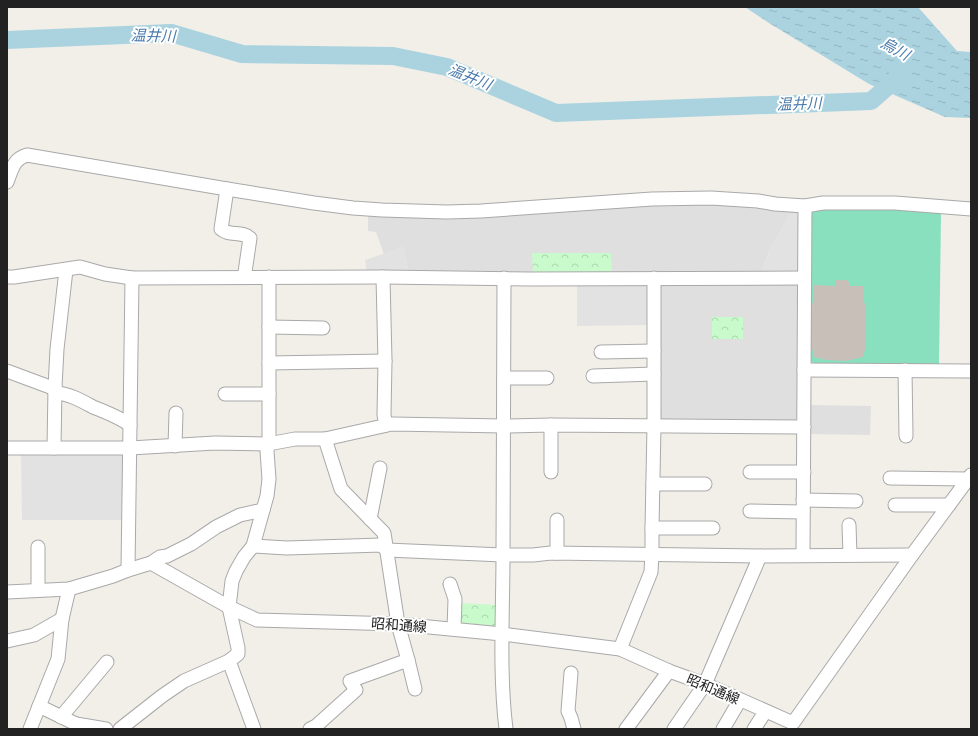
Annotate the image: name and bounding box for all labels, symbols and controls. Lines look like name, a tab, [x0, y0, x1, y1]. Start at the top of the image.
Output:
water label: 温井川	[130, 26, 178, 45]
water label: 烏川	[878, 33, 915, 65]
water label: 温井川	[446, 59, 496, 95]
water label: 温井川	[776, 93, 824, 114]
street label: 昭和通線	[370, 614, 428, 636]
street label: 昭和通線	[684, 670, 742, 708]

